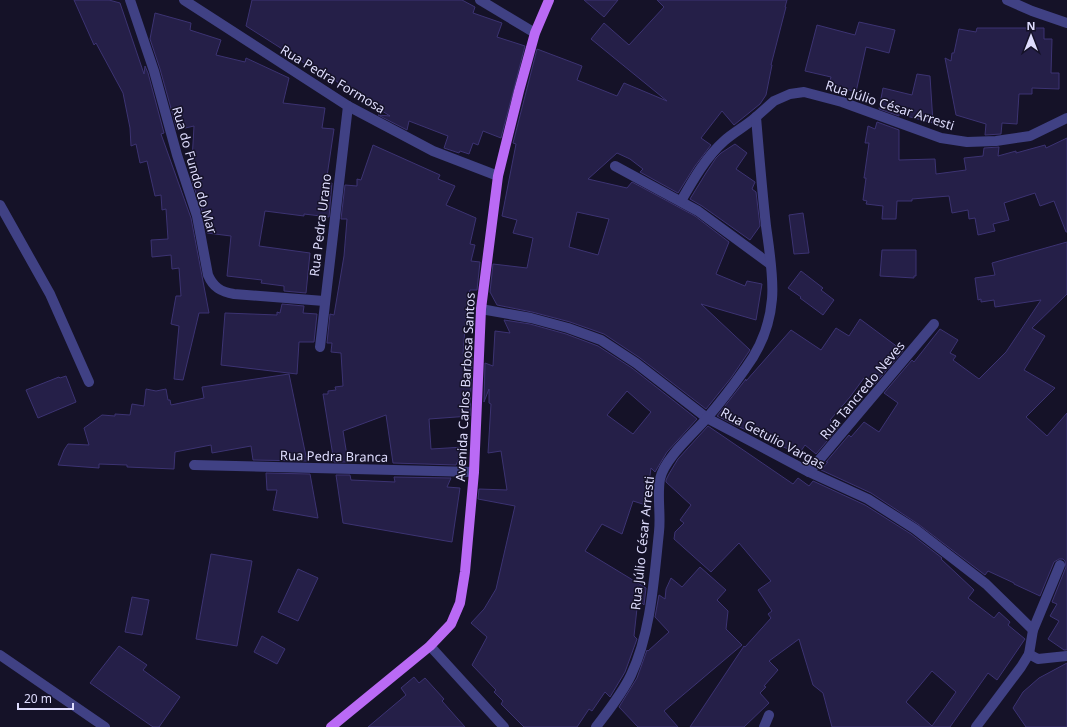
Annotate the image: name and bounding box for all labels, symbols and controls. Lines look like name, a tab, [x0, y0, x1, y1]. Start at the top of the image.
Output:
north arrow	[1011, 16, 1051, 56]
text: N	[1027, 18, 1035, 33]
street label: Rua Pedra Formosa	[277, 41, 389, 117]
street label: Rua Júlio César Arresti	[823, 76, 957, 134]
street label: Rua do Fundo do Mar	[168, 104, 222, 236]
street label: Rua Pedra Urano	[305, 172, 335, 277]
street label: Avenida Carlos Barbosa Santos	[451, 292, 479, 482]
street label: Rua Tancredo Neves	[815, 337, 909, 443]
street label: Rua Getulio Vargas	[718, 403, 828, 473]
street label: Rua Pedra Branca	[280, 446, 388, 466]
street label: Rua Júlio César Arresti	[626, 475, 658, 611]
scale bar	[18, 685, 73, 711]
text: 20 m	[24, 690, 52, 707]

